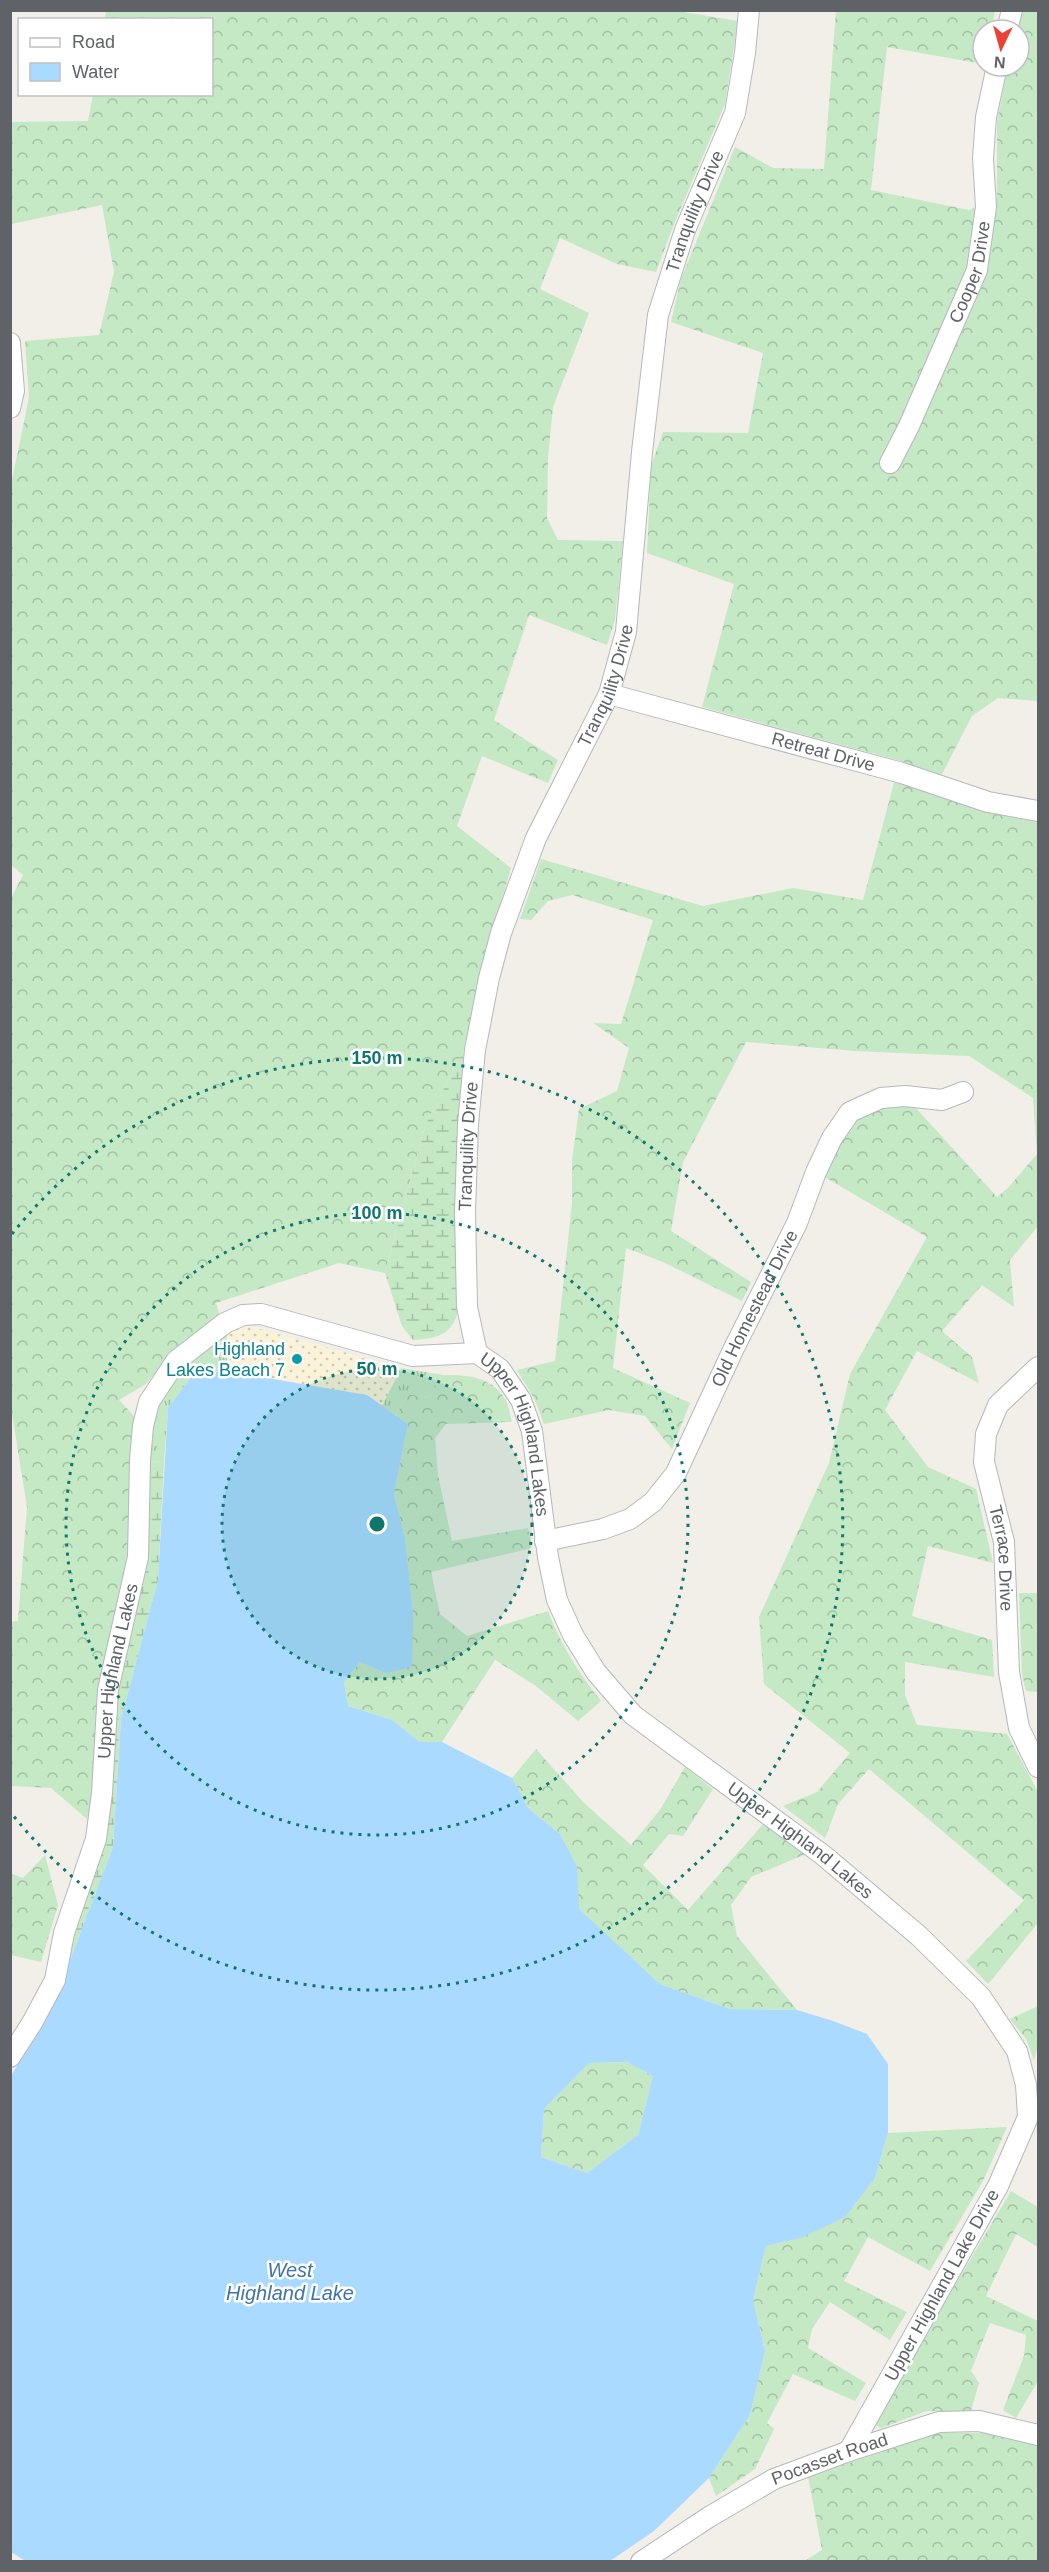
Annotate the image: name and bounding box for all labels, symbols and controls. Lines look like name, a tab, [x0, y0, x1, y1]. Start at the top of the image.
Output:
legend	[18, 18, 213, 96]
north arrow	[971, 18, 1031, 78]
text: Road	[72, 32, 115, 52]
text: N	[993, 53, 1006, 71]
text: Water	[72, 62, 119, 82]
street label: Tranquility Drive	[662, 147, 728, 275]
street label: Cooper Drive	[945, 220, 994, 326]
street label: Tranquility Drive	[574, 624, 637, 750]
street label: Retreat Drive	[770, 728, 877, 775]
text: 150 m	[351, 1048, 403, 1068]
street label: Tranquility Drive	[455, 1081, 482, 1211]
text: 100 m	[351, 1203, 403, 1223]
street label: Old Homestead Drive	[707, 1227, 802, 1390]
place label: Highland Lakes Beach 7	[166, 1339, 285, 1380]
street label: Upper Highland Lakes	[476, 1348, 553, 1518]
marker: Highland Lakes Beach 7	[290, 1352, 304, 1366]
text: 50 m	[356, 1359, 398, 1379]
street label: Terrace Drive	[985, 1503, 1017, 1612]
centre of rings	[367, 1514, 387, 1534]
street label: Upper Highland Lakes	[94, 1581, 142, 1760]
street label: Upper Highland Lakes	[724, 1778, 877, 1903]
street label: Upper Highland Lake Drive	[881, 2186, 1003, 2384]
water label: West Highland Lake	[226, 2259, 354, 2304]
street label: Pocasset Road	[769, 2429, 890, 2489]

